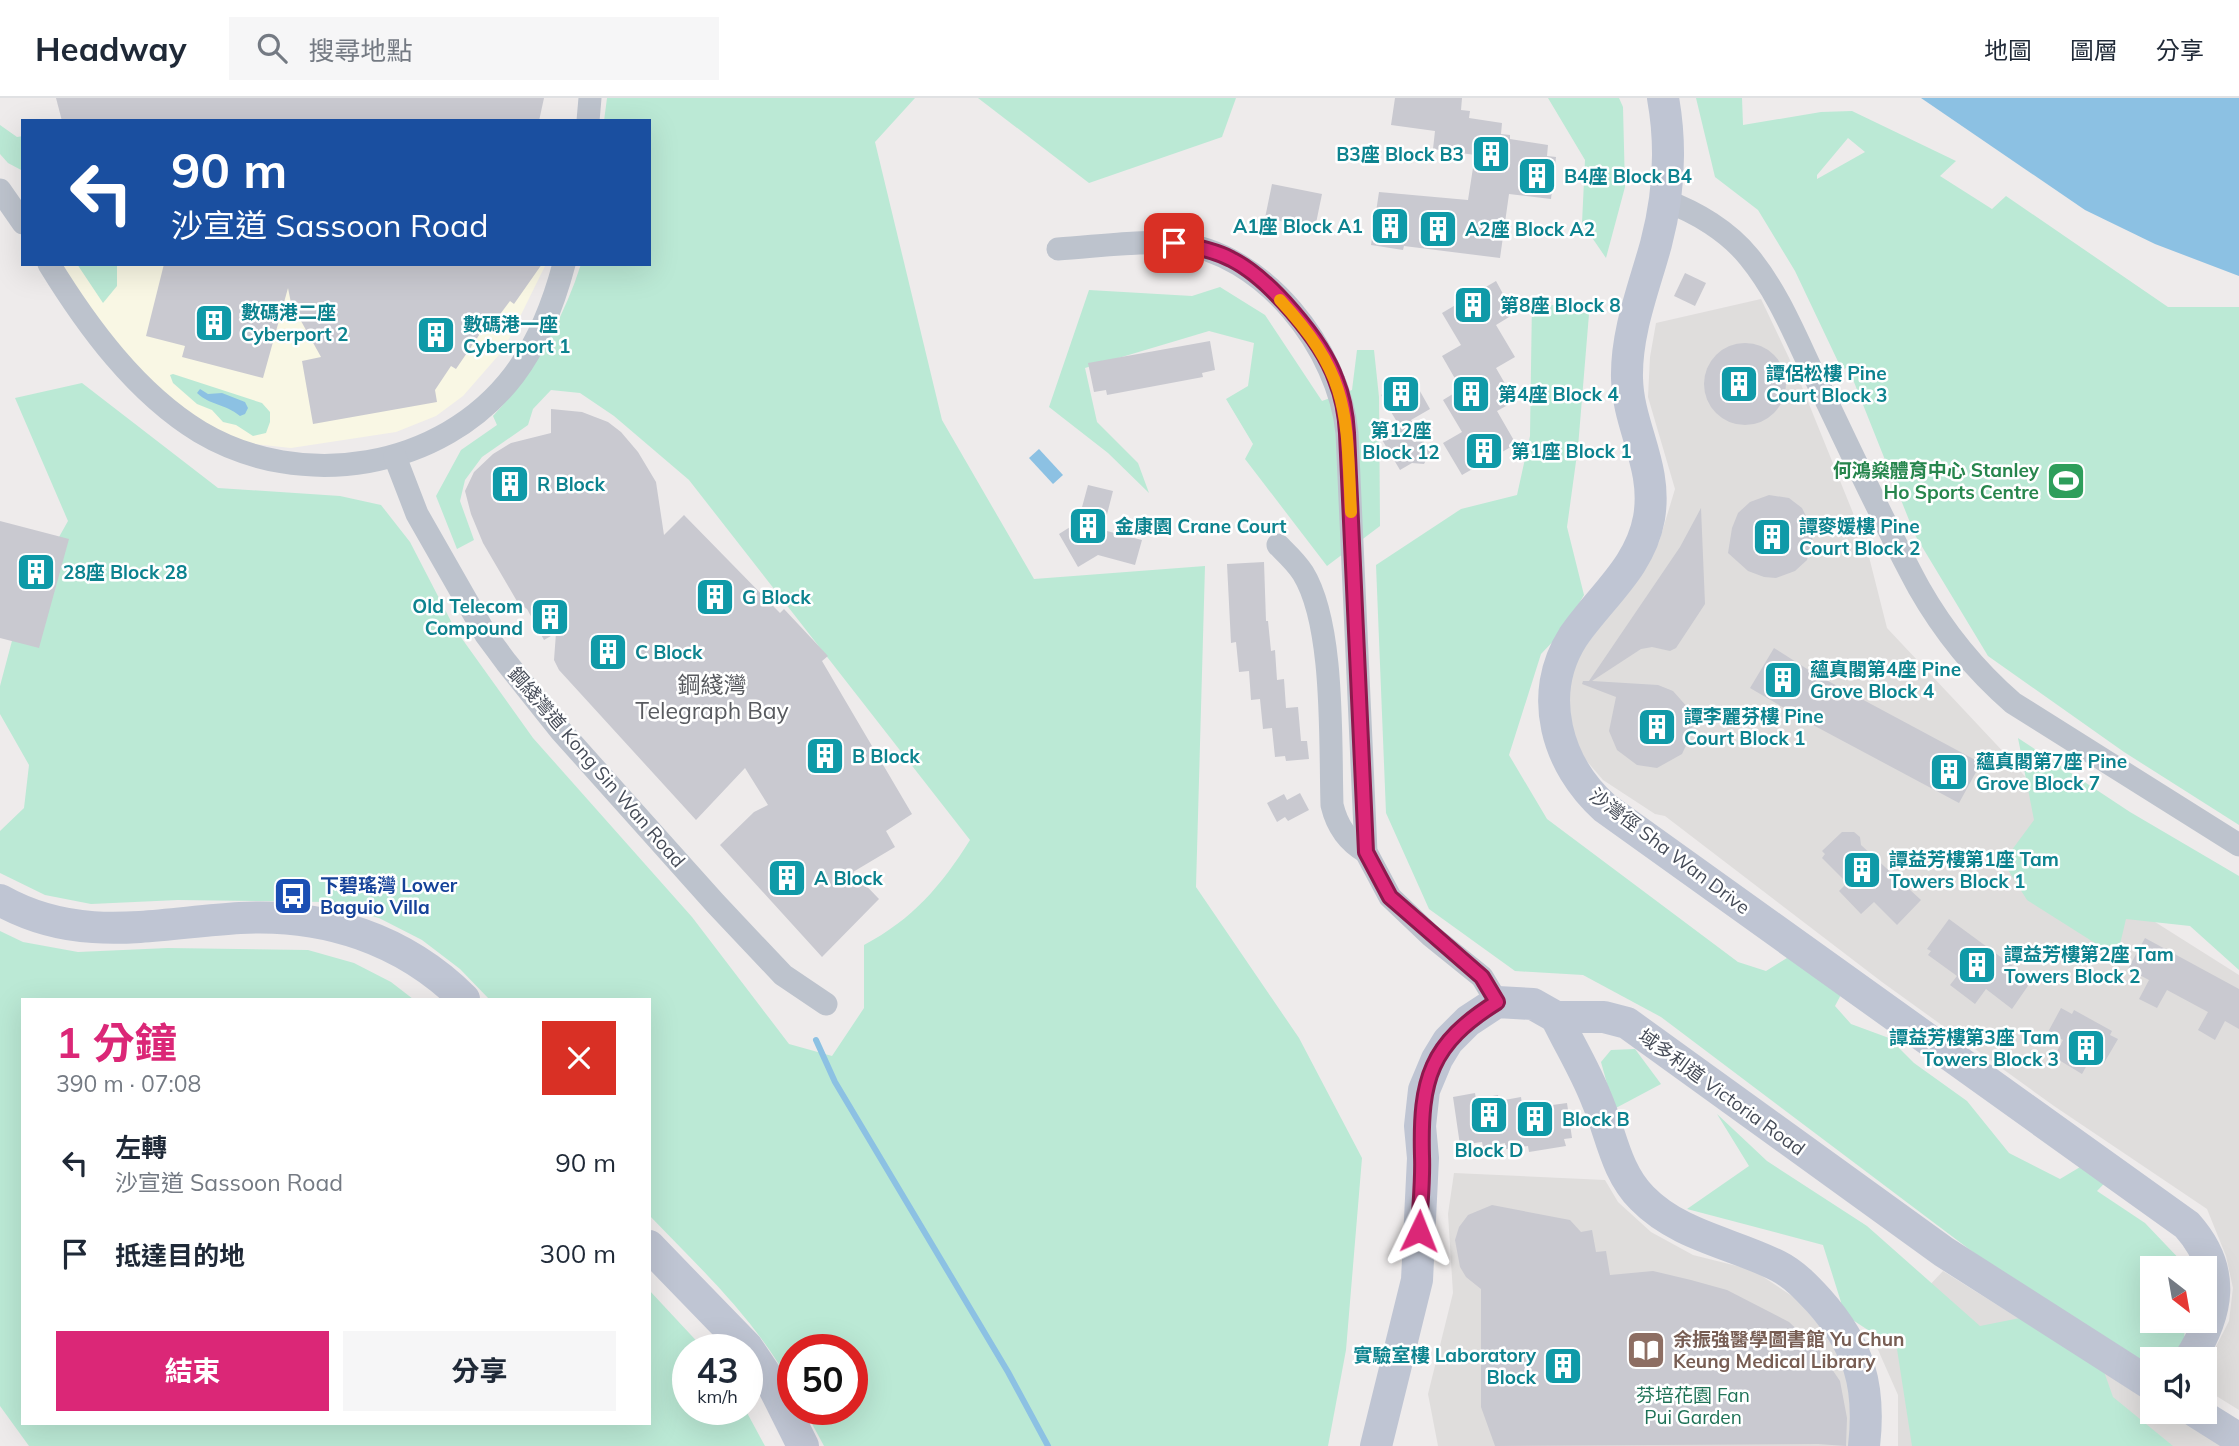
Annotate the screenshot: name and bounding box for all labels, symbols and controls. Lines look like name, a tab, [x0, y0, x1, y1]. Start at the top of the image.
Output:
search box	[229, 17, 719, 80]
text: Headway	[35, 28, 187, 69]
icon: search	[253, 29, 291, 67]
text: 搜尋地點	[309, 34, 413, 67]
text: 地圖	[1984, 35, 2032, 65]
text: 圖層	[2070, 35, 2118, 65]
text: 分享	[2156, 35, 2204, 65]
building icon: B3座 Block B3	[1470, 133, 1512, 175]
text: 90 m	[171, 139, 287, 200]
place label: B3座 Block B3	[1336, 142, 1464, 166]
icon: left	[56, 147, 147, 238]
building icon: B4座 Block B4	[1516, 155, 1558, 197]
place label: B4座 Block B4	[1564, 164, 1692, 188]
text: 沙宣道 Sassoon Road	[171, 205, 488, 245]
building icon: A1座 Block A1	[1369, 205, 1411, 247]
building icon: A2座 Block A2	[1417, 208, 1459, 250]
pin	[1144, 213, 1204, 273]
place label: A1座 Block A1	[1233, 214, 1363, 238]
place label: A2座 Block A2	[1465, 217, 1595, 241]
icon: arrive	[1155, 224, 1193, 262]
building icon: 第8座 Block 8	[1452, 284, 1494, 326]
place label: 第8座 Block 8	[1500, 293, 1621, 317]
place label: 數碼港二座 Cyberport 2	[241, 300, 348, 346]
building icon: 數碼港二座 Cyberport 2	[193, 302, 235, 344]
place label: 數碼港一座 Cyberport 1	[463, 312, 570, 358]
building icon: 數碼港一座 Cyberport 1	[415, 314, 457, 356]
place label: 譚侶松樓 Pine Court Block 3	[1766, 361, 1887, 407]
building icon: 譚侶松樓 Pine Court Block 3	[1718, 363, 1760, 405]
building icon: 第12座 Block 12	[1380, 373, 1422, 415]
building icon: 第4座 Block 4	[1450, 373, 1492, 415]
place label: 第4座 Block 4	[1498, 382, 1619, 406]
place label: 第12座 Block 12	[1362, 418, 1440, 464]
building icon: 第1座 Block 1	[1463, 430, 1505, 472]
place label: 第1座 Block 1	[1511, 439, 1632, 463]
place label: 何鴻燊體育中心 Stanley Ho Sports Centre	[1833, 458, 2040, 504]
sports icon: 何鴻燊體育中心 Stanley Ho Sports Centre	[2045, 460, 2087, 502]
building icon: R Block	[489, 463, 531, 505]
place label: R Block	[537, 472, 605, 496]
building icon: 金康園 Crane Court	[1067, 505, 1109, 547]
place label: 金康園 Crane Court	[1115, 514, 1287, 538]
place label: 譚麥媛樓 Pine Court Block 2	[1799, 514, 1920, 560]
building icon: 譚麥媛樓 Pine Court Block 2	[1751, 516, 1793, 558]
building icon: 28座 Block 28	[15, 551, 57, 593]
place label: 28座 Block 28	[63, 560, 187, 584]
building icon: G Block	[694, 576, 736, 618]
place label: G Block	[742, 585, 811, 609]
place label: Old Telecom Compound	[412, 594, 523, 640]
building icon: Old Telecom Compound	[529, 596, 571, 638]
building icon: C Block	[587, 631, 629, 673]
place label: C Block	[635, 640, 703, 664]
place label: 蘊真閣第4座 Pine Grove Block 4	[1810, 657, 1961, 703]
building icon: 蘊真閣第4座 Pine Grove Block 4	[1762, 659, 1804, 701]
street label: 鋼綫灣道 Kong Sin Wan Road	[503, 662, 691, 872]
district label: 鋼綫灣 Telegraph Bay	[635, 670, 789, 725]
place label: 譚李麗芬樓 Pine Court Block 1	[1684, 704, 1824, 750]
building icon: 譚李麗芬樓 Pine Court Block 1	[1636, 706, 1678, 748]
building icon: B Block	[804, 735, 846, 777]
place label: B Block	[852, 744, 920, 768]
place label: 蘊真閣第7座 Pine Grove Block 7	[1976, 749, 2127, 795]
building icon: 蘊真閣第7座 Pine Grove Block 7	[1928, 751, 1970, 793]
street label: 沙灣徑 Sha Wan Drive	[1585, 783, 1755, 919]
place label: 譚益芳樓第1座 Tam Towers Block 1	[1889, 847, 2059, 893]
building icon: 譚益芳樓第1座 Tam Towers Block 1	[1841, 849, 1883, 891]
building icon: A Block	[766, 857, 808, 899]
place label: A Block	[814, 866, 883, 890]
place label: 下碧瑤灣 Lower Baguio Villa	[320, 873, 458, 919]
bus stop icon: 下碧瑤灣 Lower Baguio Villa	[272, 875, 314, 917]
place label: 譚益芳樓第2座 Tam Towers Block 2	[2004, 942, 2174, 988]
building icon: 譚益芳樓第2座 Tam Towers Block 2	[1956, 944, 1998, 986]
text: 1 分鐘	[56, 1016, 177, 1069]
button: close	[542, 1021, 616, 1095]
street label: 域多利道 Victoria Road	[1634, 1024, 1810, 1160]
place label: 譚益芳樓第3座 Tam Towers Block 3	[1889, 1025, 2059, 1071]
building icon: 譚益芳樓第3座 Tam Towers Block 3	[2065, 1027, 2107, 1069]
text: 390 m · 07:08	[56, 1069, 201, 1098]
building icon: Block D	[1468, 1094, 1510, 1136]
building icon: Block B	[1514, 1098, 1556, 1140]
place label: Block B	[1562, 1107, 1630, 1131]
text: 左轉	[115, 1131, 167, 1164]
place label: Block D	[1454, 1138, 1524, 1162]
icon: left	[56, 1144, 94, 1182]
text: 90 m	[555, 1146, 616, 1179]
text: 沙宣道 Sassoon Road	[115, 1168, 343, 1197]
position arrow	[1382, 1194, 1456, 1268]
icon: arrive	[56, 1235, 94, 1273]
text: 300 m	[540, 1237, 616, 1270]
text: 抵達目的地	[115, 1239, 245, 1272]
north arrow	[2140, 1256, 2217, 1334]
map controls	[2140, 1256, 2217, 1424]
place label: 余振強醫學圖書館 Yu Chun Keung Medical Library	[1673, 1327, 1905, 1373]
library icon: 余振強醫學圖書館 Yu Chun Keung Medical Library	[1625, 1329, 1667, 1371]
button: 結束	[56, 1331, 329, 1411]
button: 分享	[343, 1331, 616, 1411]
speed limit sign: 50	[777, 1334, 868, 1425]
place label: 實驗室樓 Laboratory Block	[1353, 1343, 1537, 1389]
building icon: 實驗室樓 Laboratory Block	[1542, 1345, 1584, 1387]
button: sound	[2140, 1347, 2217, 1424]
text: 43	[696, 1348, 739, 1392]
park label: 芬培花園 Fan Pui Garden	[1636, 1383, 1750, 1429]
text: km/h	[697, 1385, 738, 1408]

